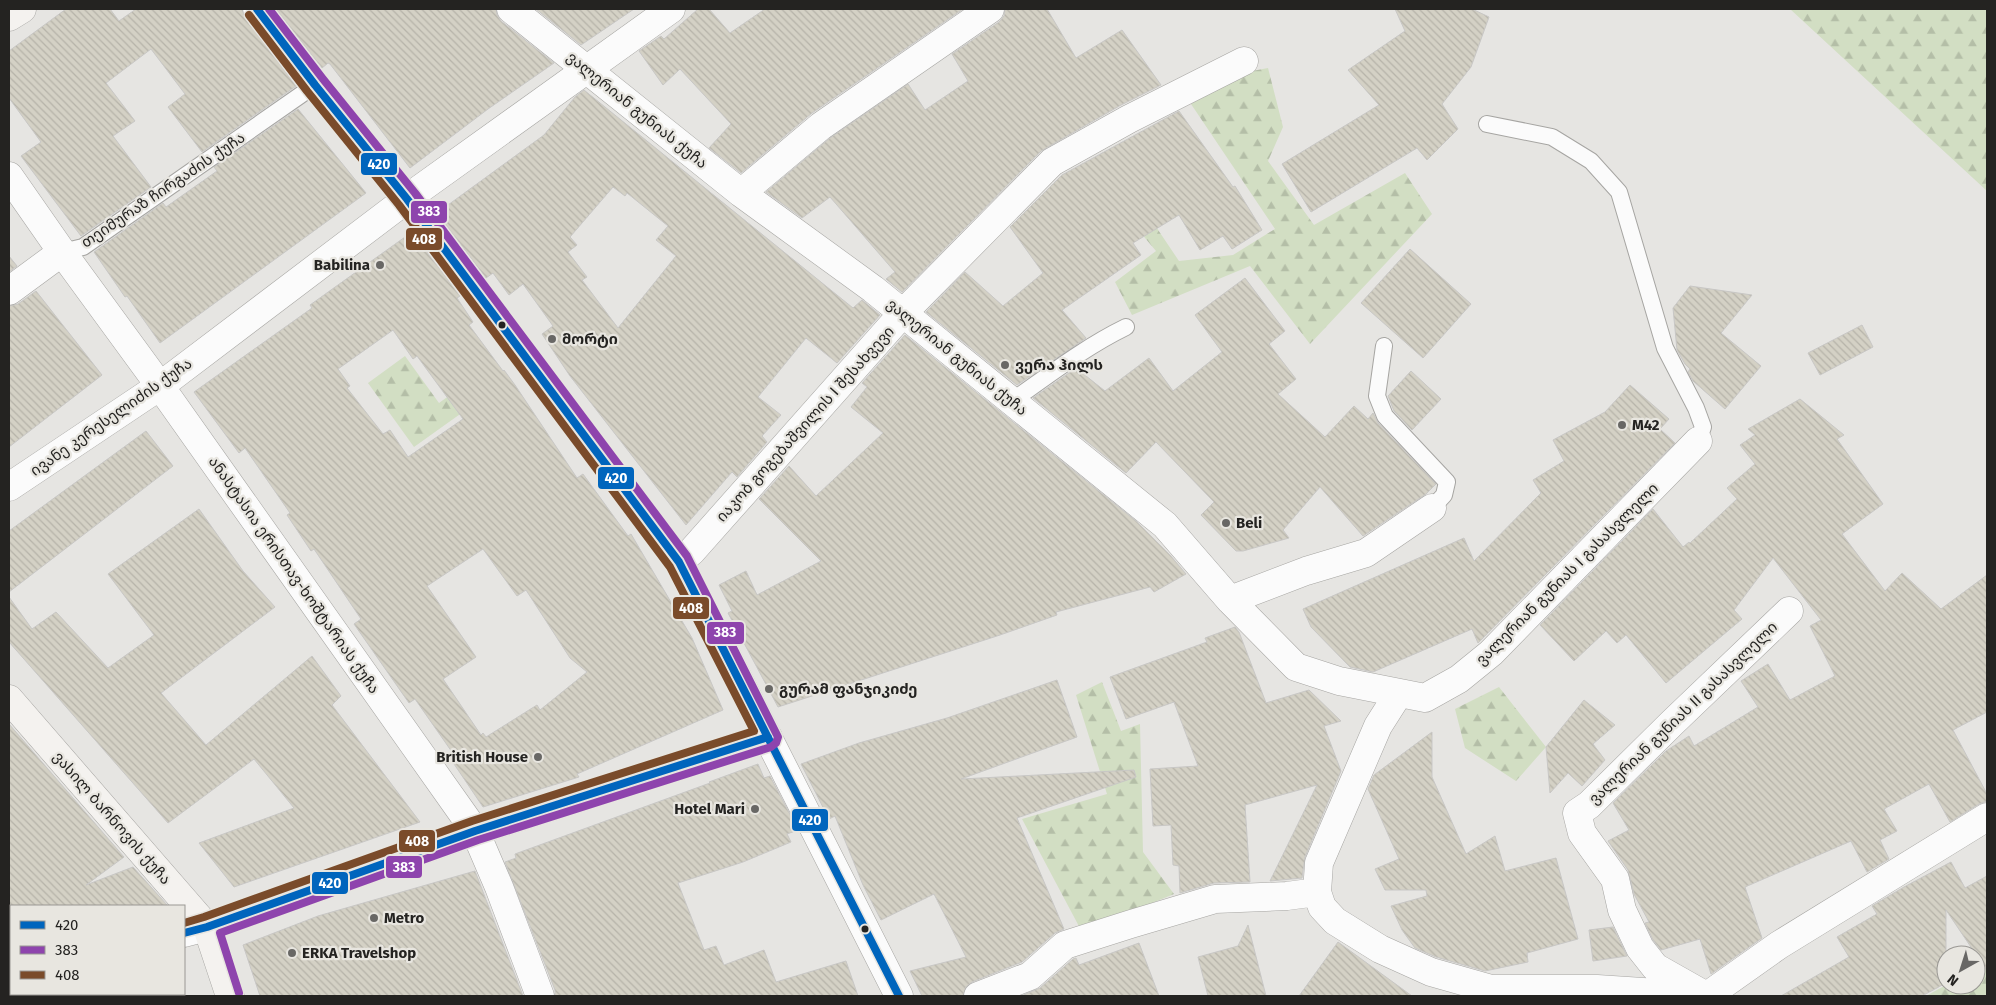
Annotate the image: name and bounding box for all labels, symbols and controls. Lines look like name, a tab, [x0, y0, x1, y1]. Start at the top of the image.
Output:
street label: ვალერიან გუნიას ქუჩა	[563, 48, 711, 172]
street label: თეიმურაზ ჩირგაძის ქუჩა	[78, 128, 248, 252]
line badge: 420	[360, 152, 398, 176]
text: 420	[367, 156, 391, 173]
line badge: 383	[410, 200, 448, 224]
text: 383	[417, 203, 440, 220]
line badge: 408	[405, 227, 443, 251]
text: 408	[412, 231, 436, 248]
place label: Babilina	[314, 256, 370, 274]
marker: Babilina	[374, 259, 386, 271]
street label: ვალერიან გუნიას ქუჩა	[883, 295, 1031, 419]
unlabelled marker	[497, 320, 507, 330]
street label: იაკობ გოგებაშვილის I შესახვევი	[712, 322, 898, 526]
place label: მორტი	[562, 330, 618, 348]
marker: მორტი	[546, 333, 558, 345]
street label: ივანე კერესელიძის ქუჩა	[27, 354, 195, 480]
place label: ვერა ჰილს	[1015, 356, 1103, 374]
marker: ვერა ჰილს	[999, 359, 1011, 371]
place label: M42	[1632, 416, 1660, 434]
marker: M42	[1616, 419, 1628, 431]
street label: ანასტასია ერისთავ-ხოშტარიას ქუჩა	[205, 453, 383, 697]
line badge: 420	[597, 466, 635, 490]
text: 420	[604, 470, 628, 487]
street label: ვალერიან გუნიას I გასასვლელი	[1472, 479, 1662, 669]
place label: Beli	[1236, 514, 1262, 532]
marker: Beli	[1220, 517, 1232, 529]
line badge: 408	[672, 596, 710, 620]
text: 408	[679, 600, 703, 617]
street label: ვალერიან გუნიას II გასასვლელი	[1585, 618, 1781, 808]
line badge: 383	[706, 621, 745, 645]
text: 383	[713, 624, 736, 641]
place label: გურამ ფანჯიკიძე	[779, 680, 917, 698]
marker: გურამ ფანჯიკიძე	[763, 683, 775, 695]
street label: ვასილ ბარნოვის ქუჩა	[49, 748, 175, 888]
place label: British House	[436, 748, 528, 766]
marker: British House	[532, 751, 544, 763]
place label: Hotel Mari	[674, 800, 745, 818]
marker: Hotel Mari	[749, 803, 761, 815]
line badge: 420	[791, 808, 829, 832]
text: 420	[798, 812, 822, 829]
line badge: 408	[398, 829, 436, 853]
text: 408	[405, 833, 429, 850]
line badge: 383	[385, 855, 423, 879]
text: 383	[392, 859, 415, 876]
line badge: 420	[311, 871, 349, 895]
text: 420	[318, 875, 342, 892]
legend	[10, 905, 185, 995]
place label: Metro	[384, 909, 424, 927]
marker: Metro	[368, 912, 380, 924]
text: 420	[55, 916, 78, 934]
unlabelled marker	[860, 924, 870, 934]
text: 383	[55, 941, 78, 959]
place label: ERKA Travelshop	[302, 944, 416, 962]
north arrow	[1936, 945, 1986, 995]
marker: ERKA Travelshop	[286, 947, 298, 959]
text: 408	[55, 966, 80, 984]
text: N	[1944, 970, 1962, 989]

